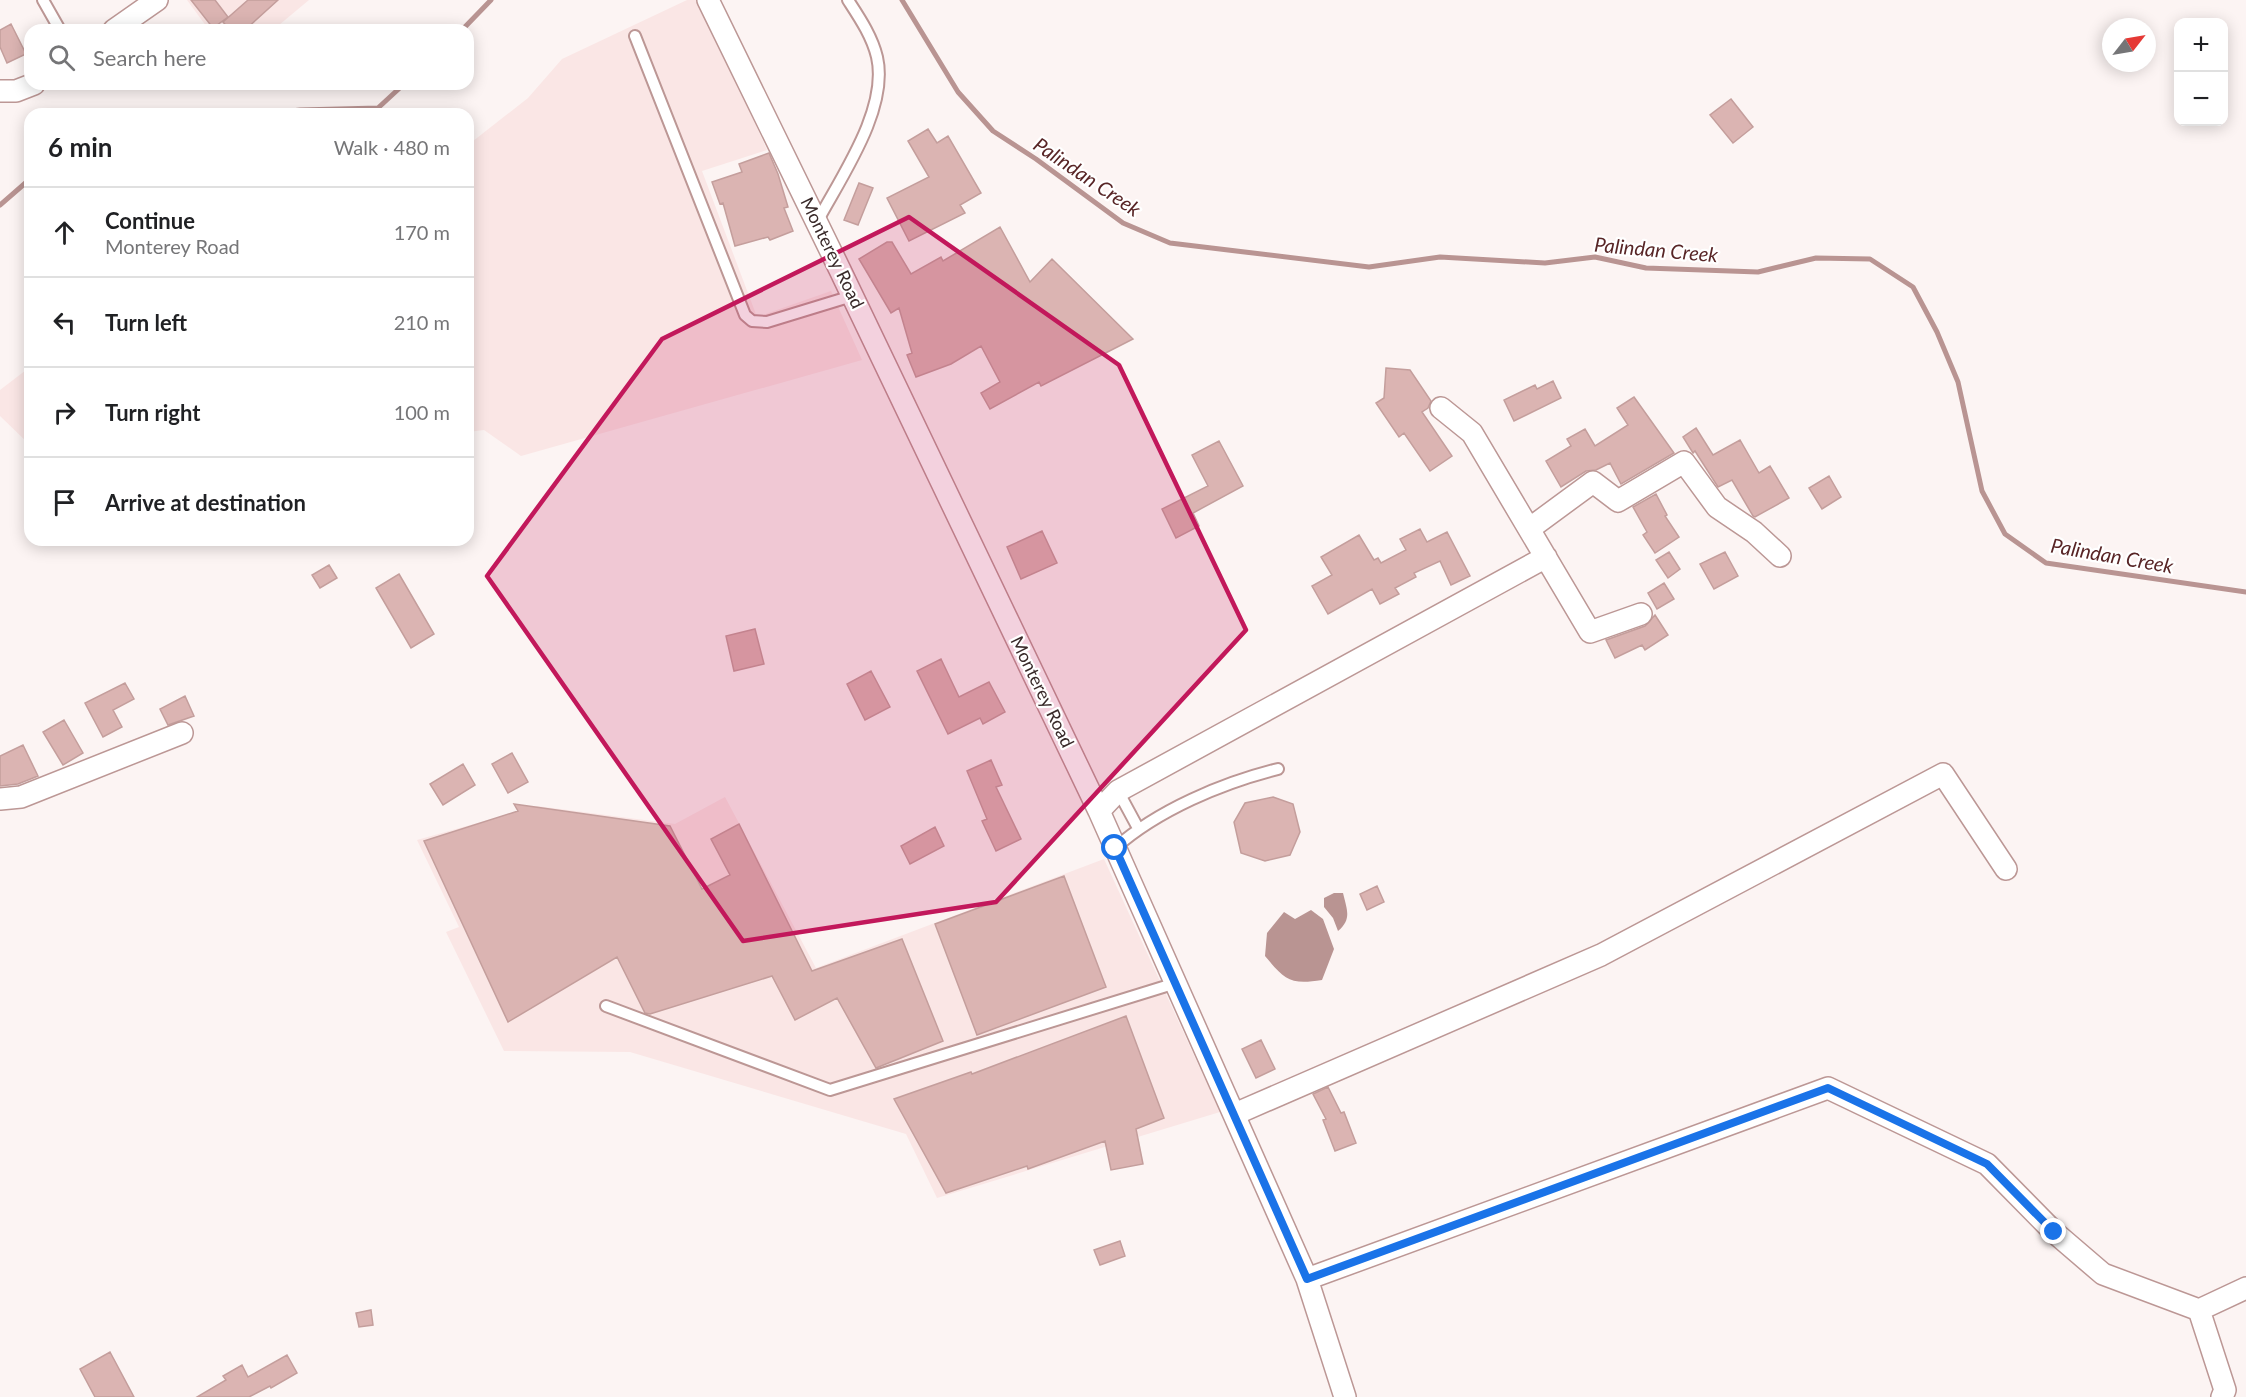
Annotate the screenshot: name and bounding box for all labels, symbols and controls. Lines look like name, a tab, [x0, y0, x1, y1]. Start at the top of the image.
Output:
north arrow	[2102, 18, 2156, 72]
map controls	[2174, 18, 2228, 126]
button: +	[2174, 18, 2228, 72]
search box	[24, 24, 474, 90]
icon: search	[45, 41, 78, 74]
text: Search here	[93, 44, 206, 71]
button: −	[2174, 72, 2228, 126]
text: 6 min	[48, 131, 112, 163]
water label: Palindan Creek	[1029, 132, 1146, 221]
text: Walk · 480 m	[334, 135, 450, 159]
street label: Monterey Road	[796, 193, 869, 312]
text: Continue	[105, 207, 195, 234]
icon: ahead	[48, 216, 81, 249]
text: 170 m	[394, 220, 450, 244]
water label: Palindan Creek	[1593, 232, 1719, 266]
text: Monterey Road	[105, 234, 240, 258]
icon: left	[48, 306, 81, 339]
text: Turn left	[105, 309, 187, 336]
text: 210 m	[394, 310, 450, 334]
icon: right	[48, 396, 81, 429]
text: Turn right	[105, 399, 200, 426]
text: 100 m	[394, 400, 450, 424]
icon: arrive	[48, 486, 81, 519]
text: Arrive at destination	[105, 489, 306, 516]
water label: Palindan Creek	[2049, 532, 2176, 578]
street label: Monterey Road	[1006, 632, 1079, 751]
route start	[1101, 834, 1127, 860]
route end	[2040, 1218, 2066, 1244]

